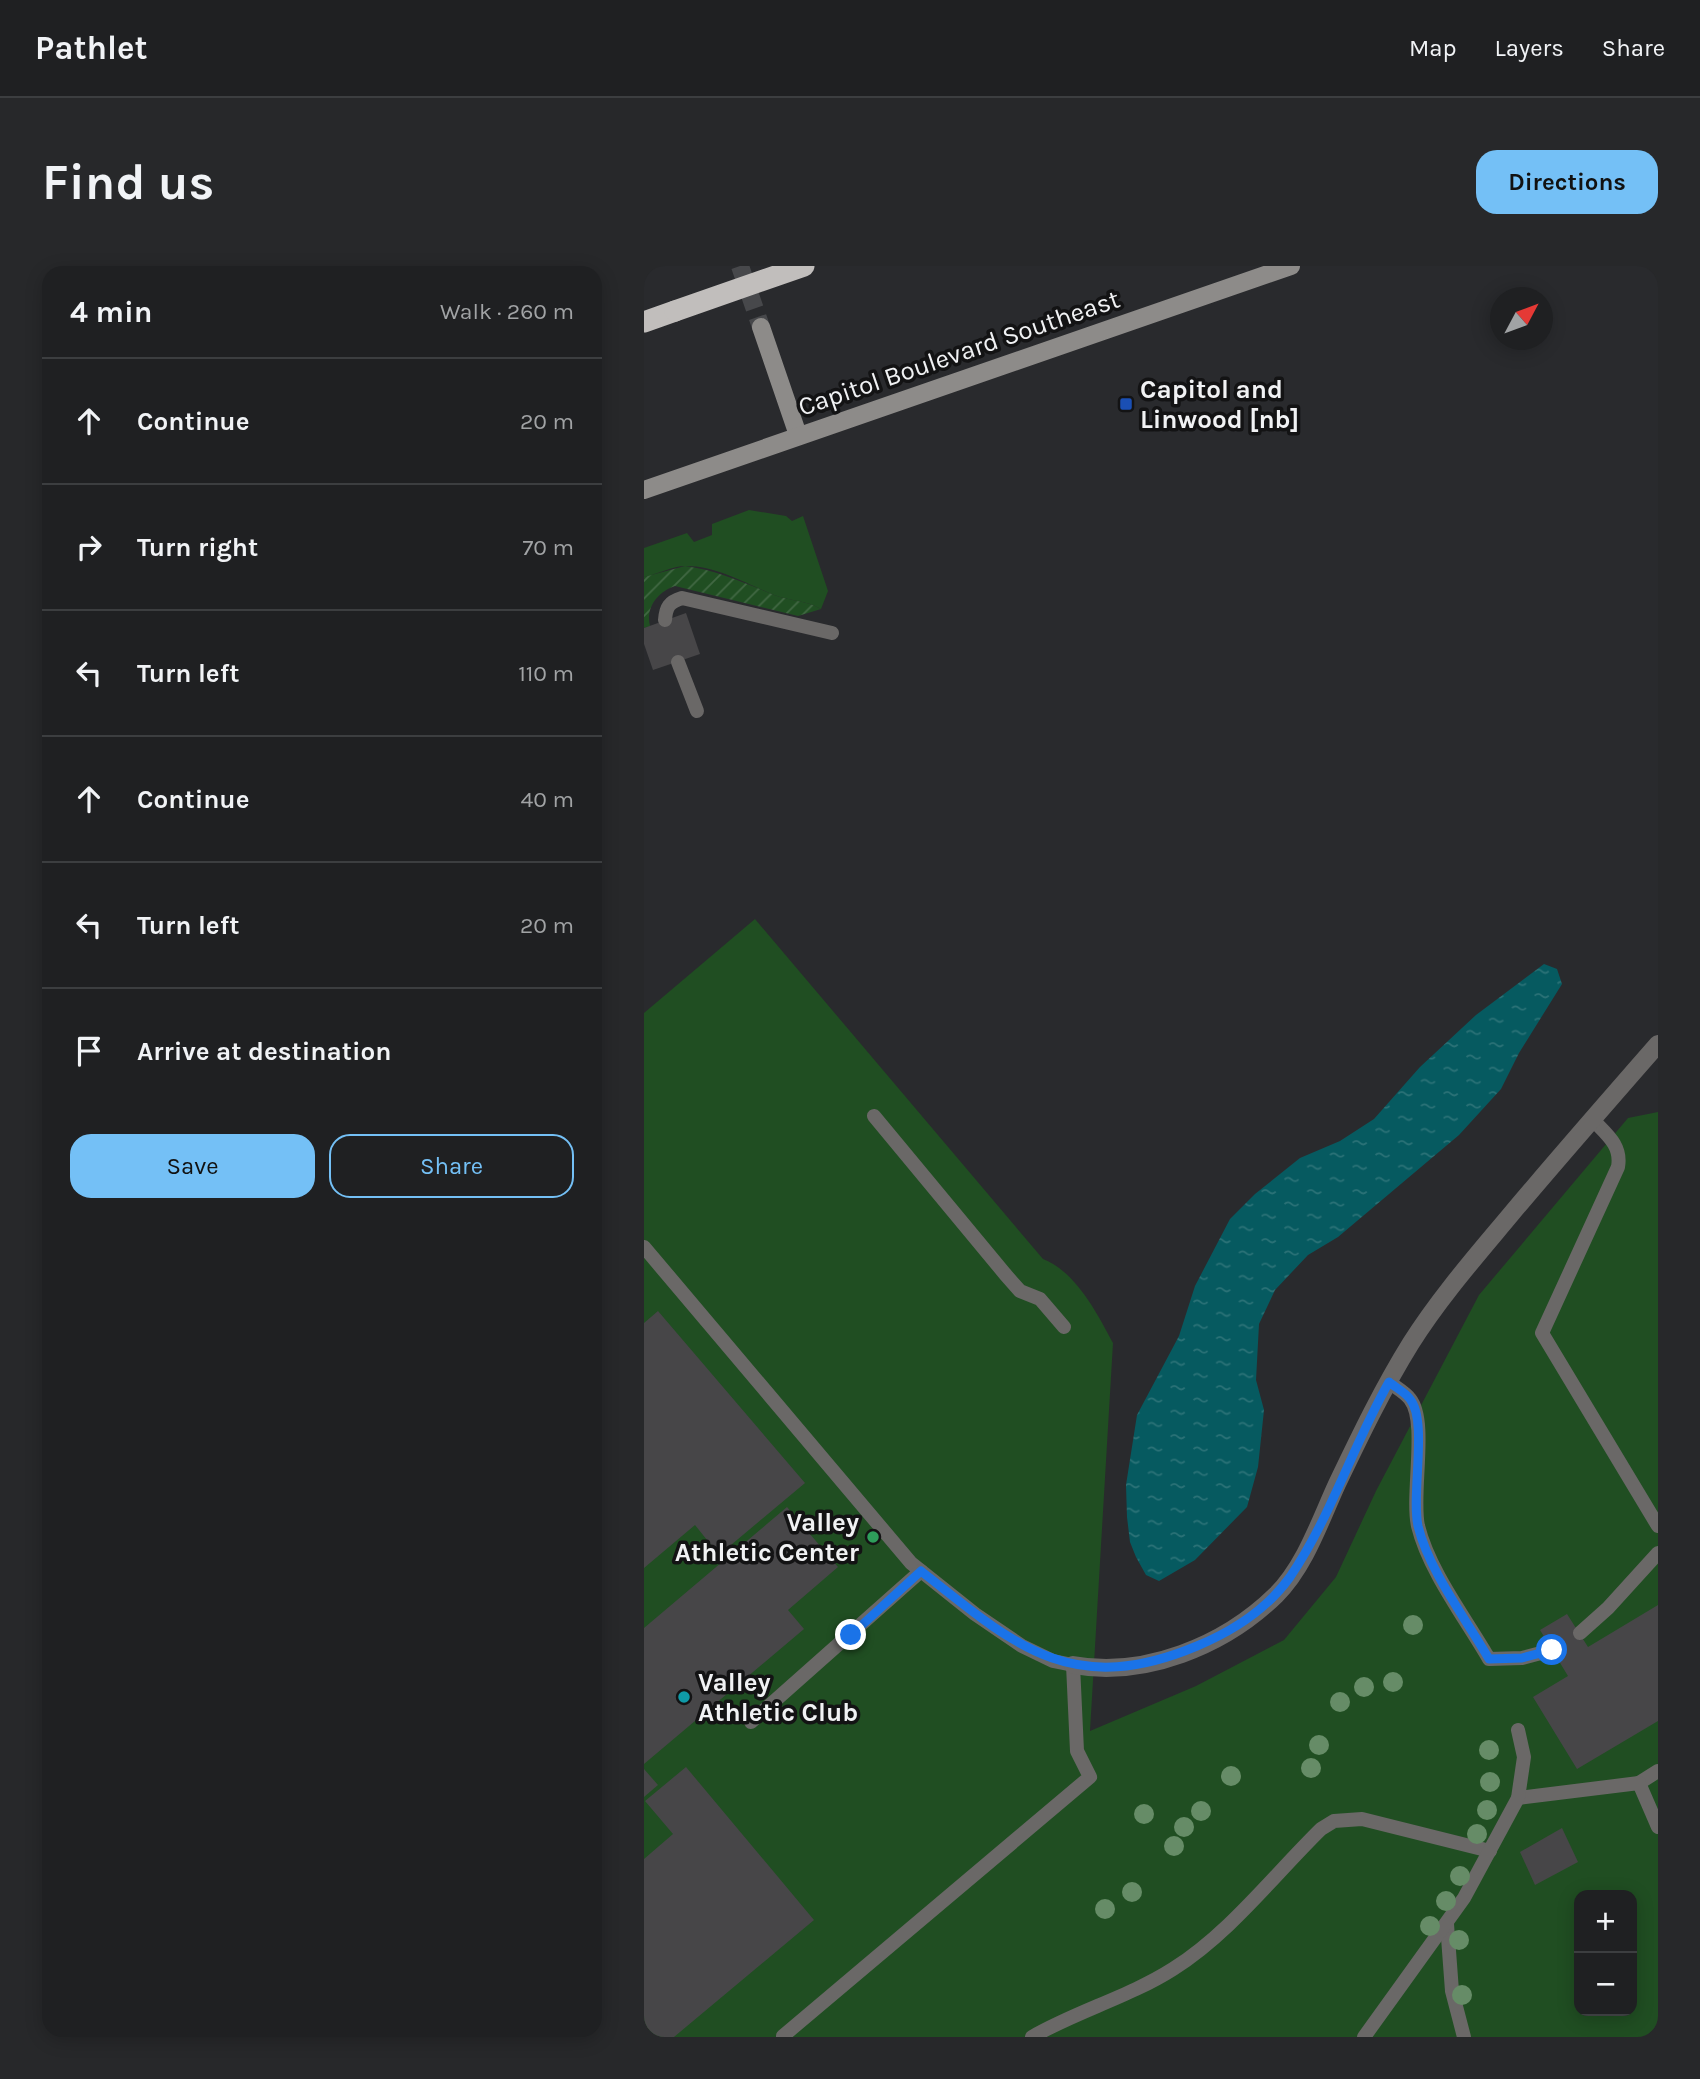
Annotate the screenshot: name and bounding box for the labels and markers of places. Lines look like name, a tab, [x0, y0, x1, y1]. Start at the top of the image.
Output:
place label: Capitol and Linwood [nb]	[1140, 374, 1299, 435]
marker: Capitol and Linwood [nb]	[1118, 396, 1134, 412]
place label: Valley Athletic Center	[675, 1507, 860, 1568]
marker: Valley Athletic Center	[865, 1529, 881, 1545]
place label: Valley Athletic Club	[698, 1667, 858, 1728]
marker: Valley Athletic Club	[676, 1689, 692, 1705]

